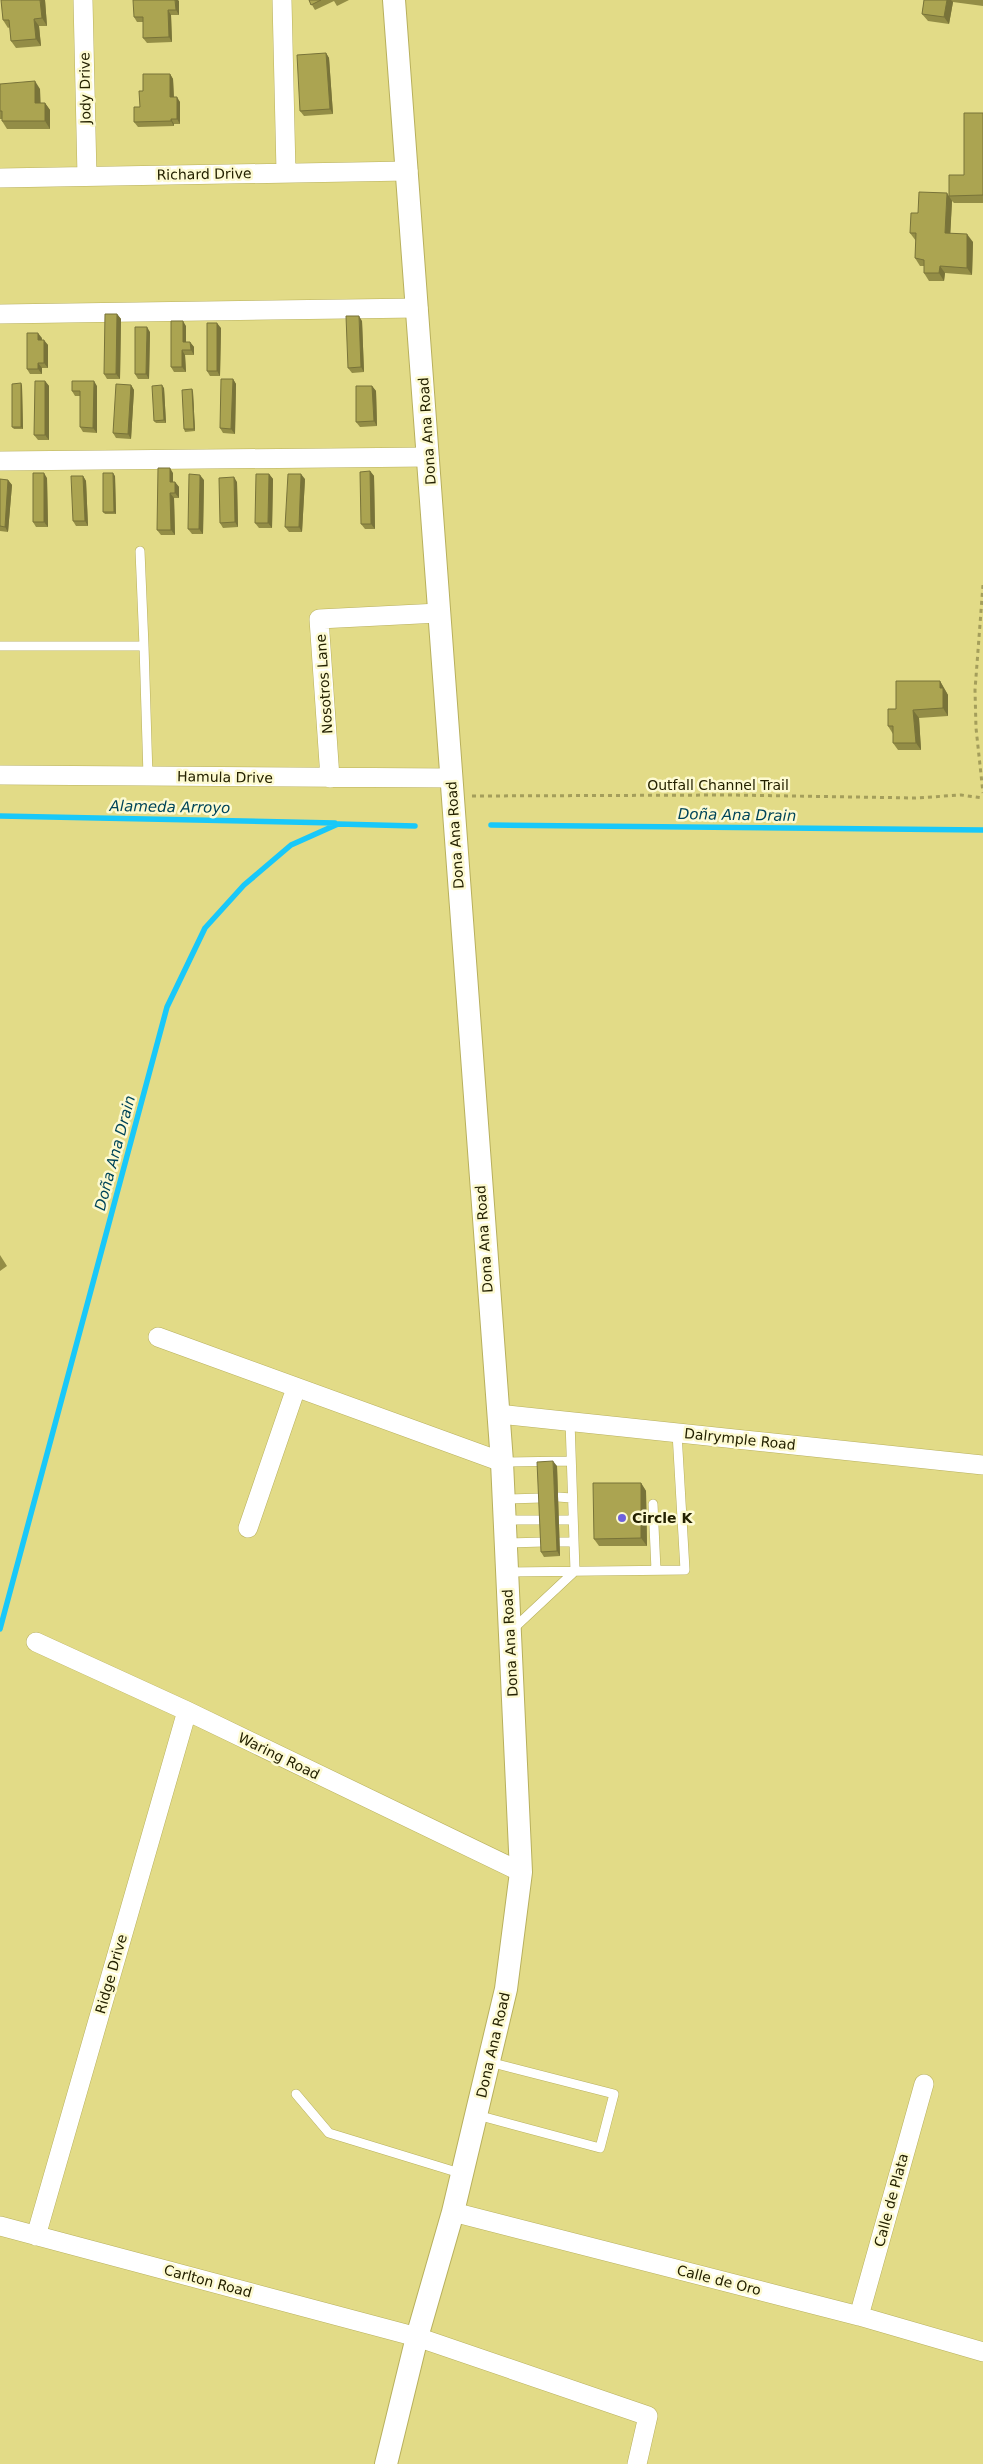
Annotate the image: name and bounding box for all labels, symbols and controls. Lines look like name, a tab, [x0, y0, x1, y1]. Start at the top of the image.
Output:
street label: Jody Drive	[76, 52, 94, 125]
street label: Richard Drive	[156, 165, 252, 183]
street label: Dona Ana Road	[415, 377, 439, 485]
street label: Nosotros Lane	[313, 634, 335, 734]
street label: Hamula Drive	[177, 768, 273, 786]
street label: Outfall Channel Trail	[647, 777, 789, 793]
street label: Dona Ana Road	[443, 781, 467, 889]
water label: Alameda Arroyo	[108, 797, 231, 817]
water label: Doña Ana Drain	[678, 805, 796, 825]
water label: Doña Ana Drain	[91, 1093, 139, 1213]
street label: Dona Ana Road	[472, 1185, 496, 1293]
street label: Dalrymple Road	[684, 1425, 796, 1453]
place label: Circle K	[632, 1510, 693, 1526]
marker: Circle K	[616, 1512, 628, 1524]
street label: Dona Ana Road	[499, 1589, 521, 1697]
street label: Waring Road	[236, 1729, 322, 1783]
street label: Ridge Drive	[92, 1932, 130, 2016]
street label: Dona Ana Road	[473, 1991, 513, 2099]
street label: Calle de Plata	[871, 2151, 911, 2249]
street label: Carlton Road	[162, 2262, 254, 2300]
street label: Calle de Oro	[675, 2262, 763, 2298]

